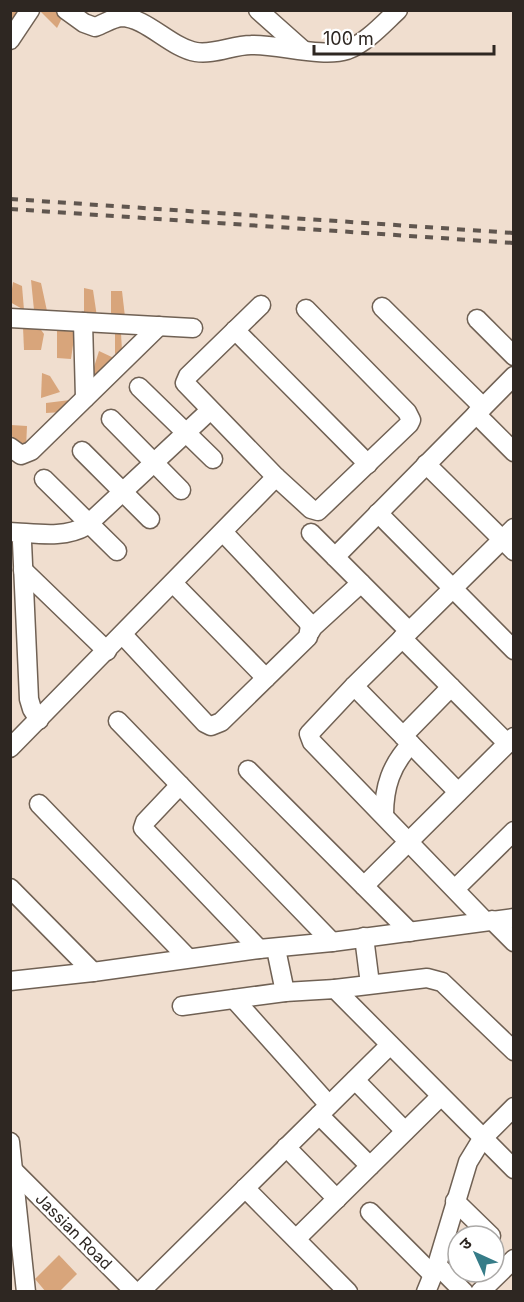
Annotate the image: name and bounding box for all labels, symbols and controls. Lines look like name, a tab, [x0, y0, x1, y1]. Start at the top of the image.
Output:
scale bar	[314, 18, 494, 56]
text: 100 m	[323, 28, 374, 49]
street label: Jassian Road	[31, 1188, 117, 1274]
north arrow	[446, 1224, 506, 1284]
text: उ	[455, 1233, 476, 1254]

